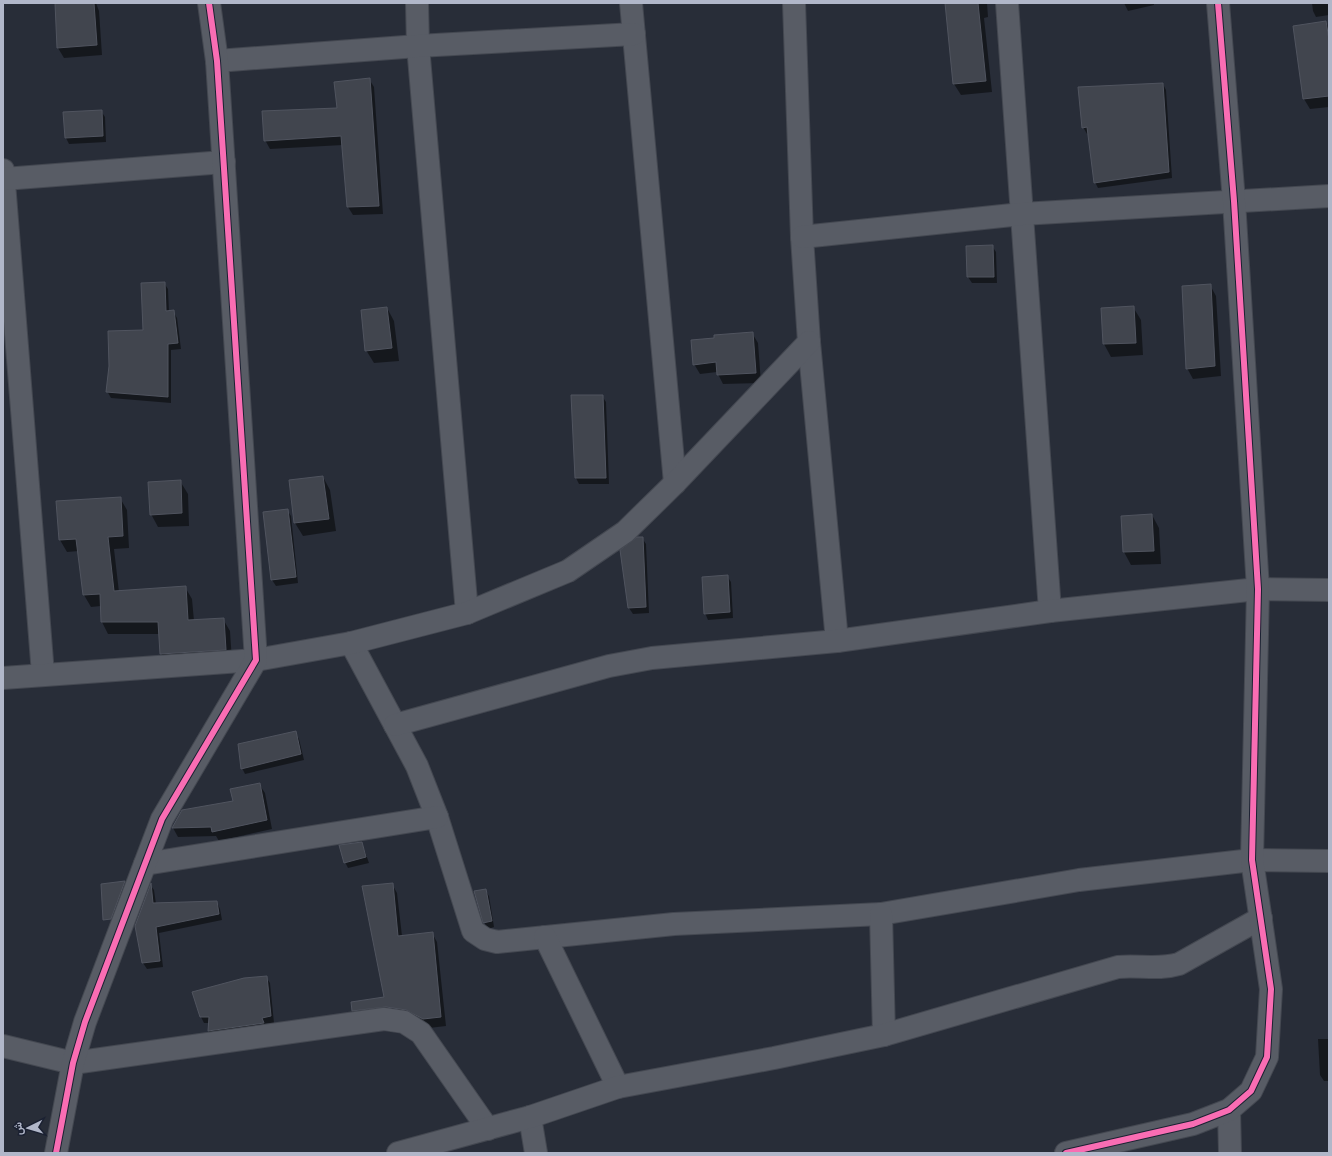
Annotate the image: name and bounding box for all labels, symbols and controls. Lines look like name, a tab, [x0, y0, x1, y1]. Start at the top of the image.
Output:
north arrow	[8, 1108, 48, 1148]
text: ش	[9, 1122, 26, 1136]

